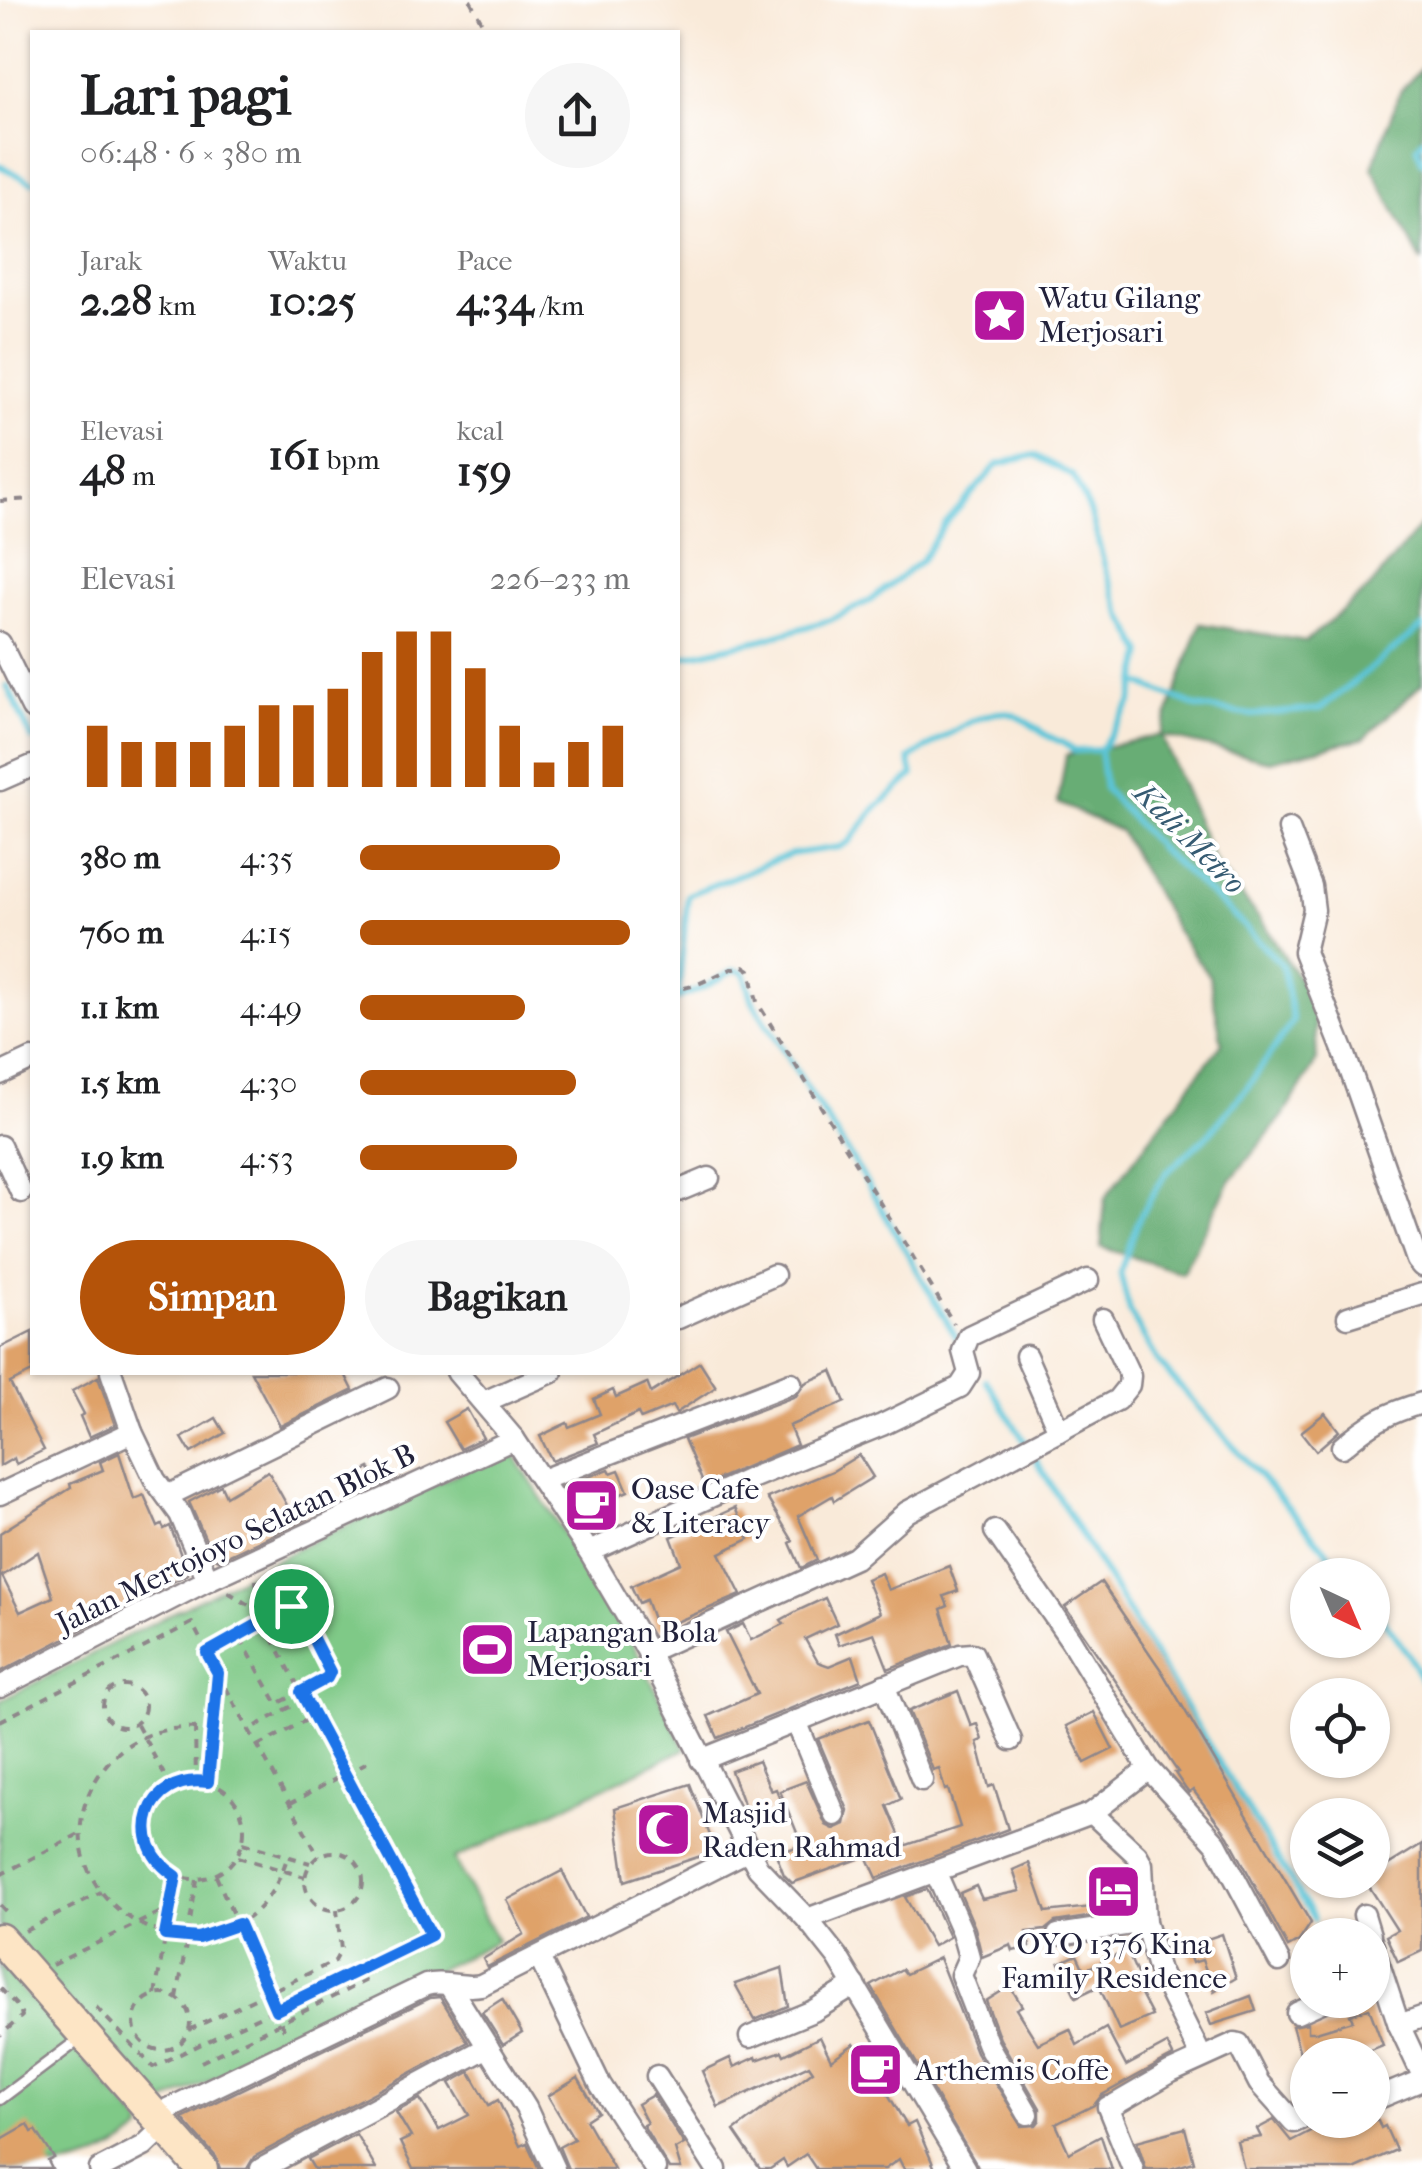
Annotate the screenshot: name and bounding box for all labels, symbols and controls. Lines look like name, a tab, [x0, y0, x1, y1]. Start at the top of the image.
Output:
button: share	[525, 63, 630, 168]
text: Lari pagi	[80, 64, 291, 128]
text: 06:48 · 6 × 380 m	[80, 134, 302, 171]
text: Jarak	[80, 244, 142, 277]
text: Waktu	[268, 244, 347, 277]
text: Pace	[457, 244, 512, 277]
text: 2.28	[80, 277, 152, 326]
text: 10:25	[268, 277, 356, 326]
text: 4:34	[457, 277, 534, 326]
place label: Watu Gilang Merjosari	[1038, 281, 1201, 350]
place icon: Watu Gilang Merjosari	[970, 285, 1030, 345]
text: km	[152, 289, 196, 322]
text: /km	[534, 289, 584, 322]
text: Elevasi	[80, 414, 164, 447]
text: kcal	[457, 414, 504, 447]
text: 161	[268, 431, 321, 480]
text: bpm	[321, 443, 380, 476]
text: 48	[80, 447, 126, 496]
text: 159	[457, 447, 512, 496]
text: m	[126, 459, 155, 492]
text: Elevasi	[80, 560, 175, 597]
text: 226–233 m	[490, 560, 630, 597]
water label: Kali Metro	[1125, 773, 1253, 901]
text: 380 m	[80, 839, 160, 876]
text: 4:35	[240, 839, 294, 876]
text: 760 m	[80, 914, 164, 951]
text: 4:15	[240, 914, 292, 951]
text: 1.1 km	[80, 989, 159, 1026]
text: 4:49	[240, 989, 302, 1026]
text: 1.5 km	[80, 1064, 160, 1101]
text: 4:30	[240, 1064, 297, 1101]
text: 1.9 km	[80, 1139, 164, 1176]
text: 4:53	[240, 1139, 294, 1176]
button: Simpan	[80, 1240, 345, 1355]
button: Bagikan	[365, 1240, 630, 1355]
street label: Jalan Mertojoyo Selatan Blok B	[49, 1437, 421, 1642]
place label: Oase Cafe & Literacy	[631, 1472, 771, 1541]
cafe icon: Oase Cafe & Literacy	[562, 1476, 622, 1536]
north arrow	[1290, 1558, 1390, 1658]
map controls	[1290, 1558, 1390, 2138]
pin	[249, 1564, 334, 1649]
icon: arrive	[264, 1579, 319, 1634]
place label: Lapangan Bola Merjosari	[527, 1615, 718, 1684]
sports icon: Lapangan Bola Merjosari	[458, 1619, 518, 1679]
button: locate	[1290, 1678, 1390, 1778]
place label: Masjid Raden Rahmad	[702, 1796, 902, 1865]
button: layers	[1290, 1798, 1390, 1898]
mosque icon: Masjid Raden Rahmad	[633, 1800, 693, 1860]
hotel icon: OYO 1376 Kina Family Residence	[1084, 1862, 1144, 1922]
button: +	[1290, 1918, 1390, 2018]
place label: OYO 1376 Kina Family Residence	[1001, 1927, 1227, 1996]
button: −	[1290, 2038, 1390, 2138]
cafe icon: Arthemis Coffe	[846, 2040, 906, 2100]
place label: Arthemis Coffe	[914, 2053, 1109, 2088]

